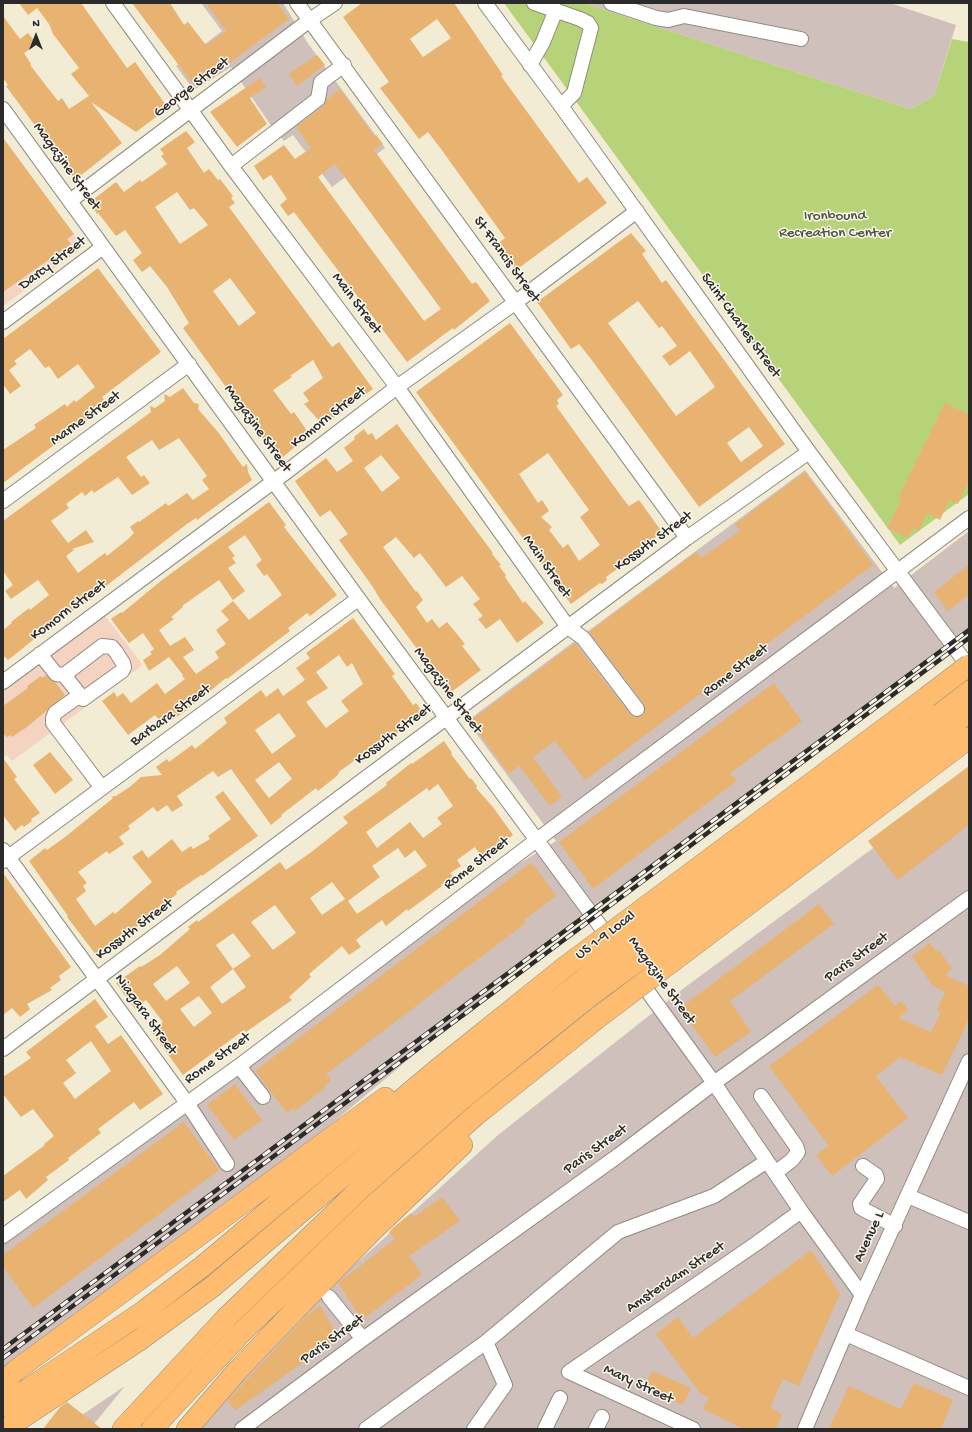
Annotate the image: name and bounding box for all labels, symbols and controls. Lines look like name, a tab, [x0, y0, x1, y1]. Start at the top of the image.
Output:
north arrow	[16, 16, 56, 56]
text: N	[32, 18, 40, 30]
street label: George Street	[151, 54, 233, 122]
street label: Magazine Street	[28, 120, 104, 214]
park label: Ironbound Recreation Center	[779, 208, 891, 243]
street label: St Francis Street	[469, 213, 543, 307]
street label: Darcy Street	[16, 233, 90, 295]
street label: Main Street	[327, 270, 385, 338]
street label: Saint Charles Street	[696, 270, 784, 382]
street label: Magazine Street	[219, 382, 295, 476]
street label: Komorn Street	[288, 383, 370, 453]
street label: Marne Street	[47, 387, 125, 451]
street label: Kossuth Street	[612, 508, 696, 576]
street label: Main Street	[518, 532, 574, 602]
street label: Komorn Street	[27, 577, 111, 645]
street label: Rome Street	[700, 640, 772, 702]
street label: Magazine Street	[409, 644, 485, 738]
street label: Barbara Street	[127, 681, 215, 751]
street label: Kossuth Street	[352, 700, 436, 770]
street label: Rome Street	[441, 833, 513, 895]
street label: Kossuth Street	[93, 895, 177, 965]
street label: US 1-9 Local	[572, 907, 640, 965]
street label: Paris Street	[822, 929, 892, 987]
street label: Magazine Street	[623, 934, 699, 1028]
street label: Niagara Street	[110, 971, 180, 1059]
street label: Rome Street	[181, 1029, 255, 1089]
street label: Paris Street	[561, 1121, 631, 1179]
street label: Avenue L	[850, 1209, 890, 1265]
street label: Amsterdam Street	[623, 1238, 729, 1318]
street label: Paris Street	[298, 1311, 368, 1369]
street label: Mary Street	[600, 1361, 676, 1409]

